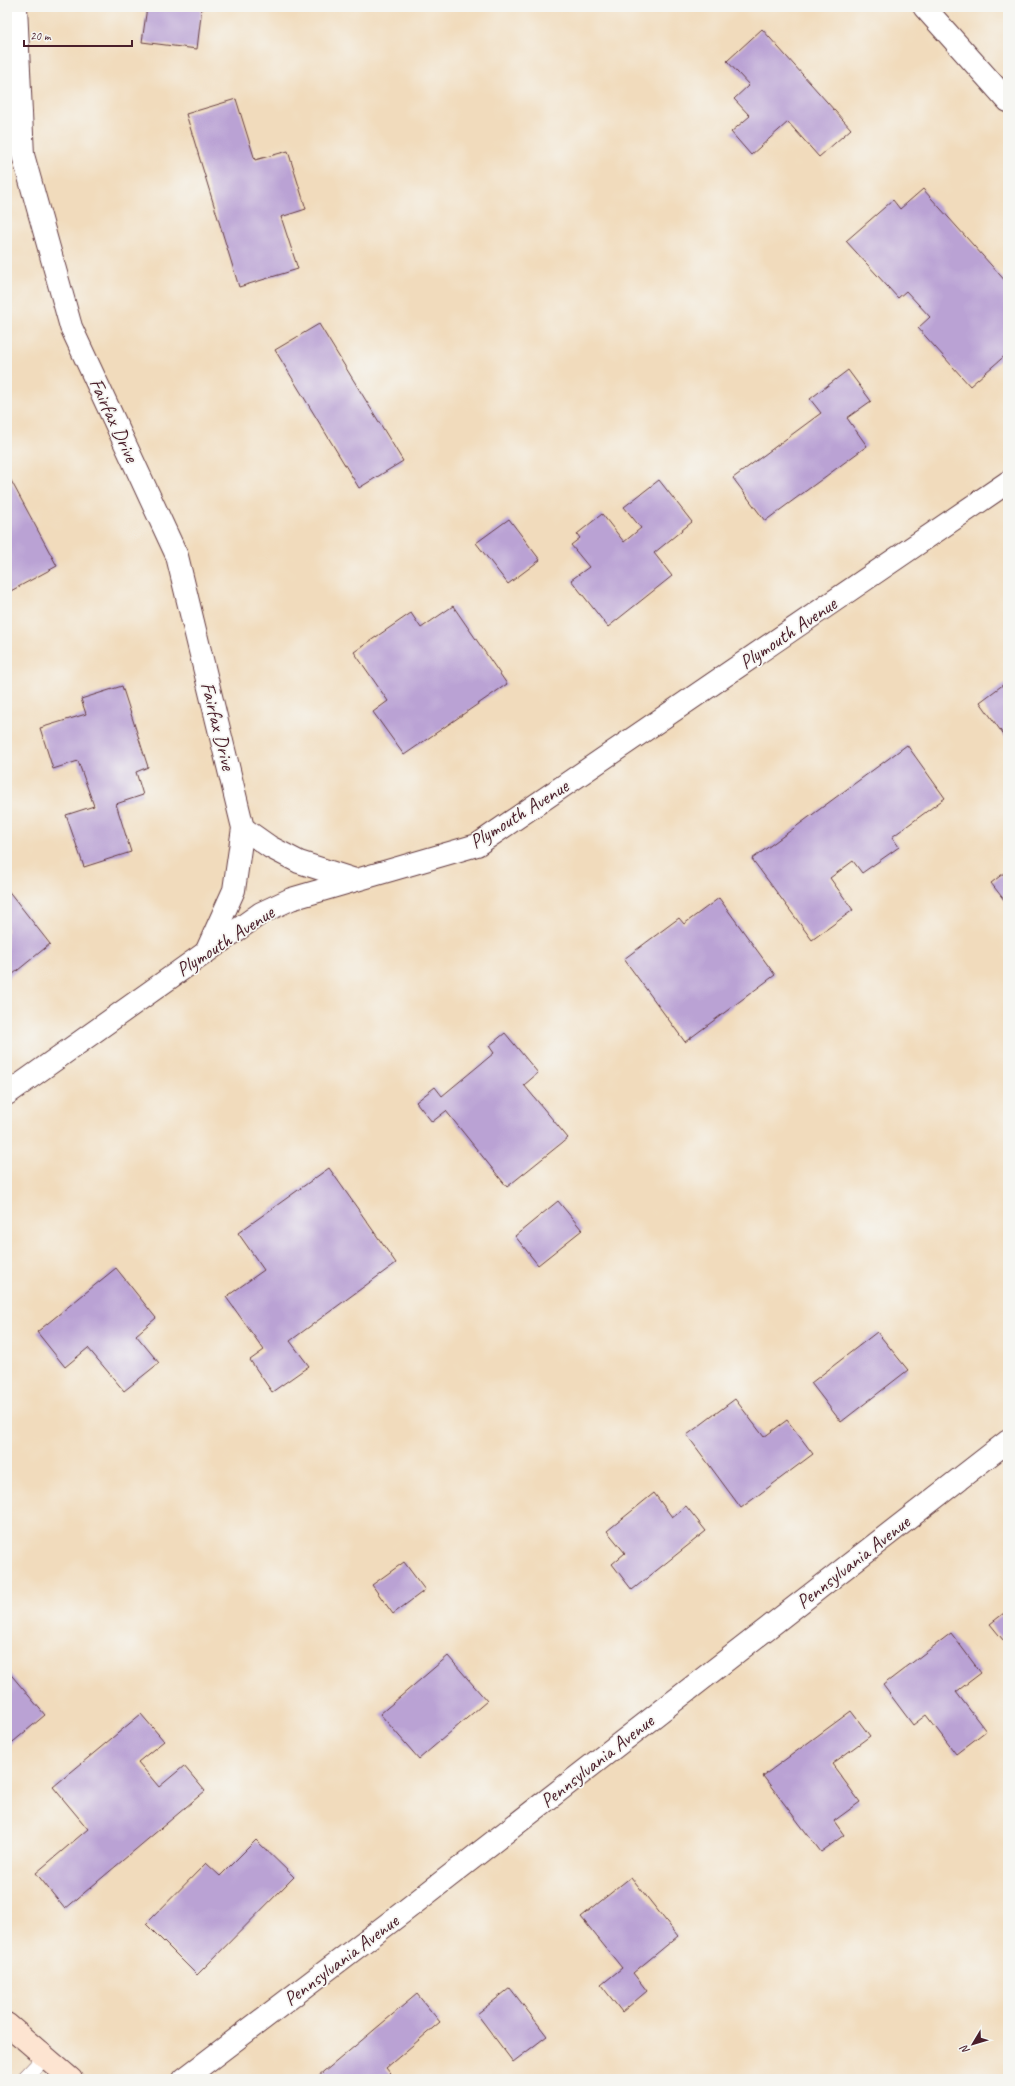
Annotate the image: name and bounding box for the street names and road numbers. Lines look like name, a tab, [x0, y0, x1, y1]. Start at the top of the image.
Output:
street label: Fairfax Drive	[84, 374, 145, 467]
street label: Plymouth Avenue	[735, 591, 843, 675]
street label: Fairfax Drive	[195, 679, 241, 774]
street label: Plymouth Avenue	[465, 773, 574, 854]
street label: Plymouth Avenue	[171, 899, 280, 982]
street label: Pennsylvania Avenue	[791, 1509, 916, 1614]
street label: Pennsylvania Avenue	[535, 1708, 660, 1813]
street label: Pennsylvania Avenue	[279, 1908, 405, 2011]

